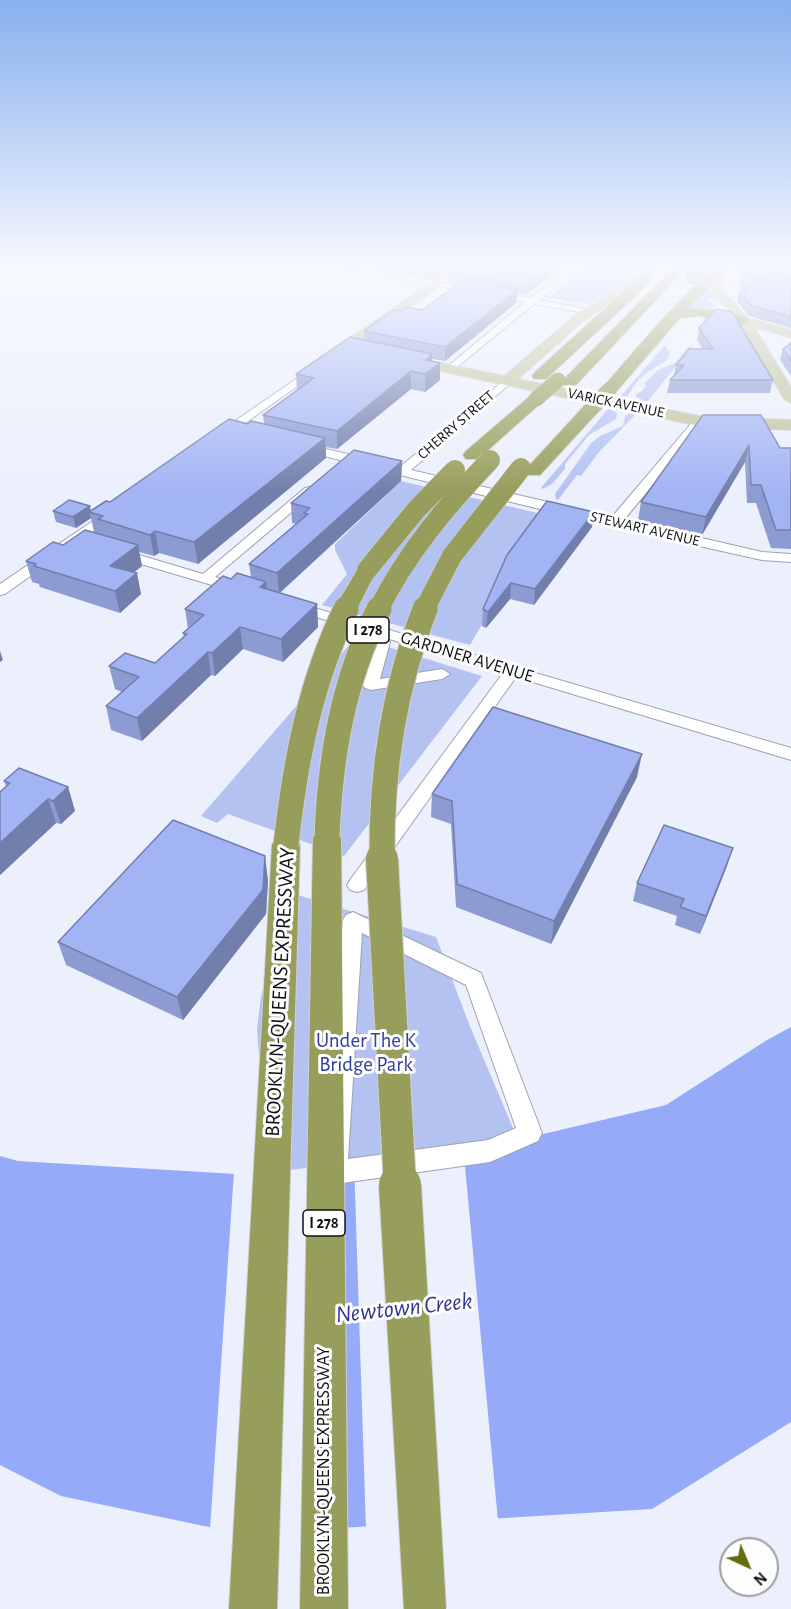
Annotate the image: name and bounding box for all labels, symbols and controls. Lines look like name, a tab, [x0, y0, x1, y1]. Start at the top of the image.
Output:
street label: VARICK AVENUE	[566, 384, 666, 422]
street label: CHERRY STREET	[414, 387, 498, 463]
street label: STEWART AVENUE	[589, 508, 701, 550]
road number: I 278	[347, 617, 389, 643]
street label: GARDNER AVENUE	[398, 627, 536, 687]
street label: BROOKLYN-QUEENS EXPRESSWAY	[260, 847, 300, 1137]
park label: Under The K Bridge Park	[316, 1028, 416, 1078]
road number: I 278	[303, 1210, 345, 1236]
water label: Newtown Creek	[334, 1286, 474, 1330]
street label: BROOKLYN-QUEENS EXPRESSWAY	[313, 1347, 335, 1595]
north arrow	[719, 1537, 779, 1597]
text: N	[751, 1569, 770, 1588]

